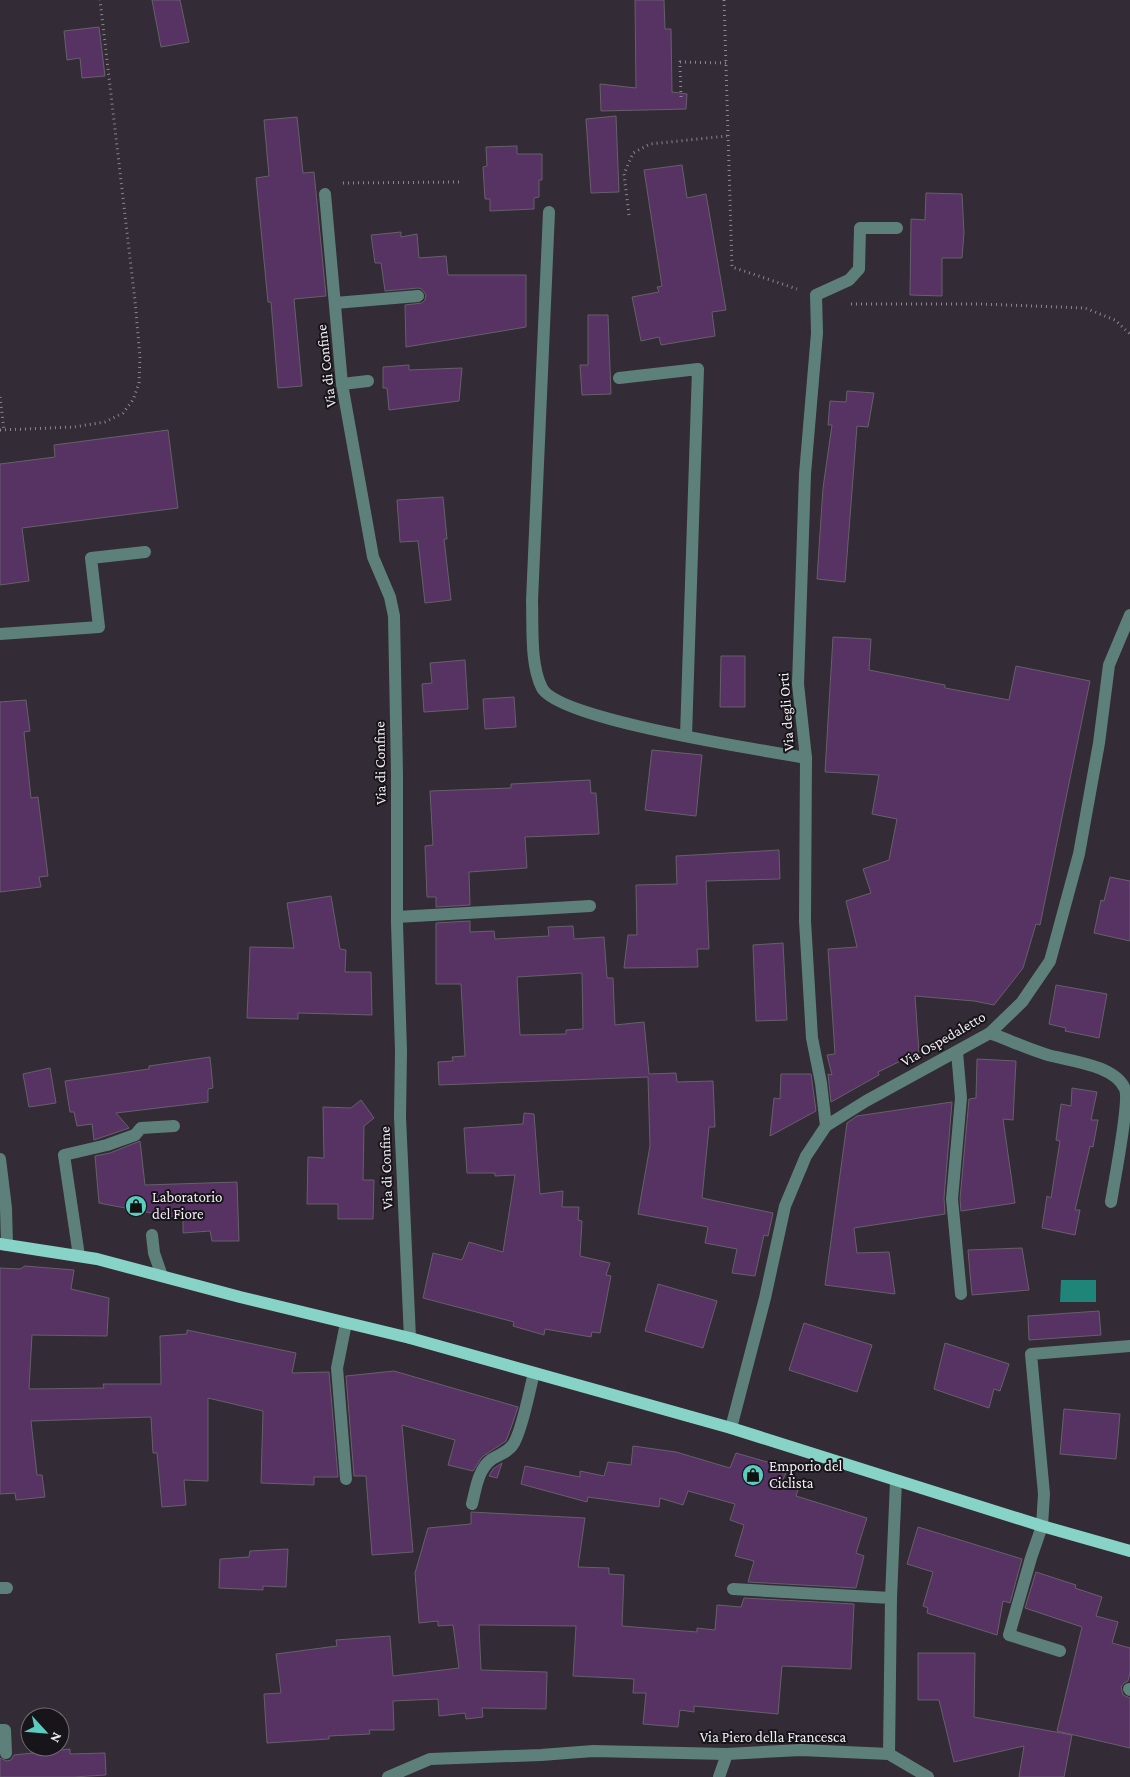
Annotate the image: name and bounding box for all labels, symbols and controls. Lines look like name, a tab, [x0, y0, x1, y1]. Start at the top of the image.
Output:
street label: Via di Confine	[313, 323, 339, 408]
street label: Via degli Orti	[775, 672, 798, 752]
street label: Via di Confine	[371, 721, 389, 805]
street label: Via Ospedaletto	[898, 1008, 989, 1071]
street label: Via di Confine	[377, 1126, 395, 1210]
place label: Laboratorio del Fiore	[152, 1189, 223, 1222]
shop icon: Laboratorio del Fiore	[124, 1194, 148, 1218]
place label: Emporio del Ciclista	[769, 1458, 843, 1491]
shop icon: Emporio del Ciclista	[741, 1463, 765, 1487]
north arrow	[20, 1707, 70, 1757]
street label: Via Piero della Francesca	[700, 1729, 846, 1745]
text: N	[47, 1730, 66, 1746]

